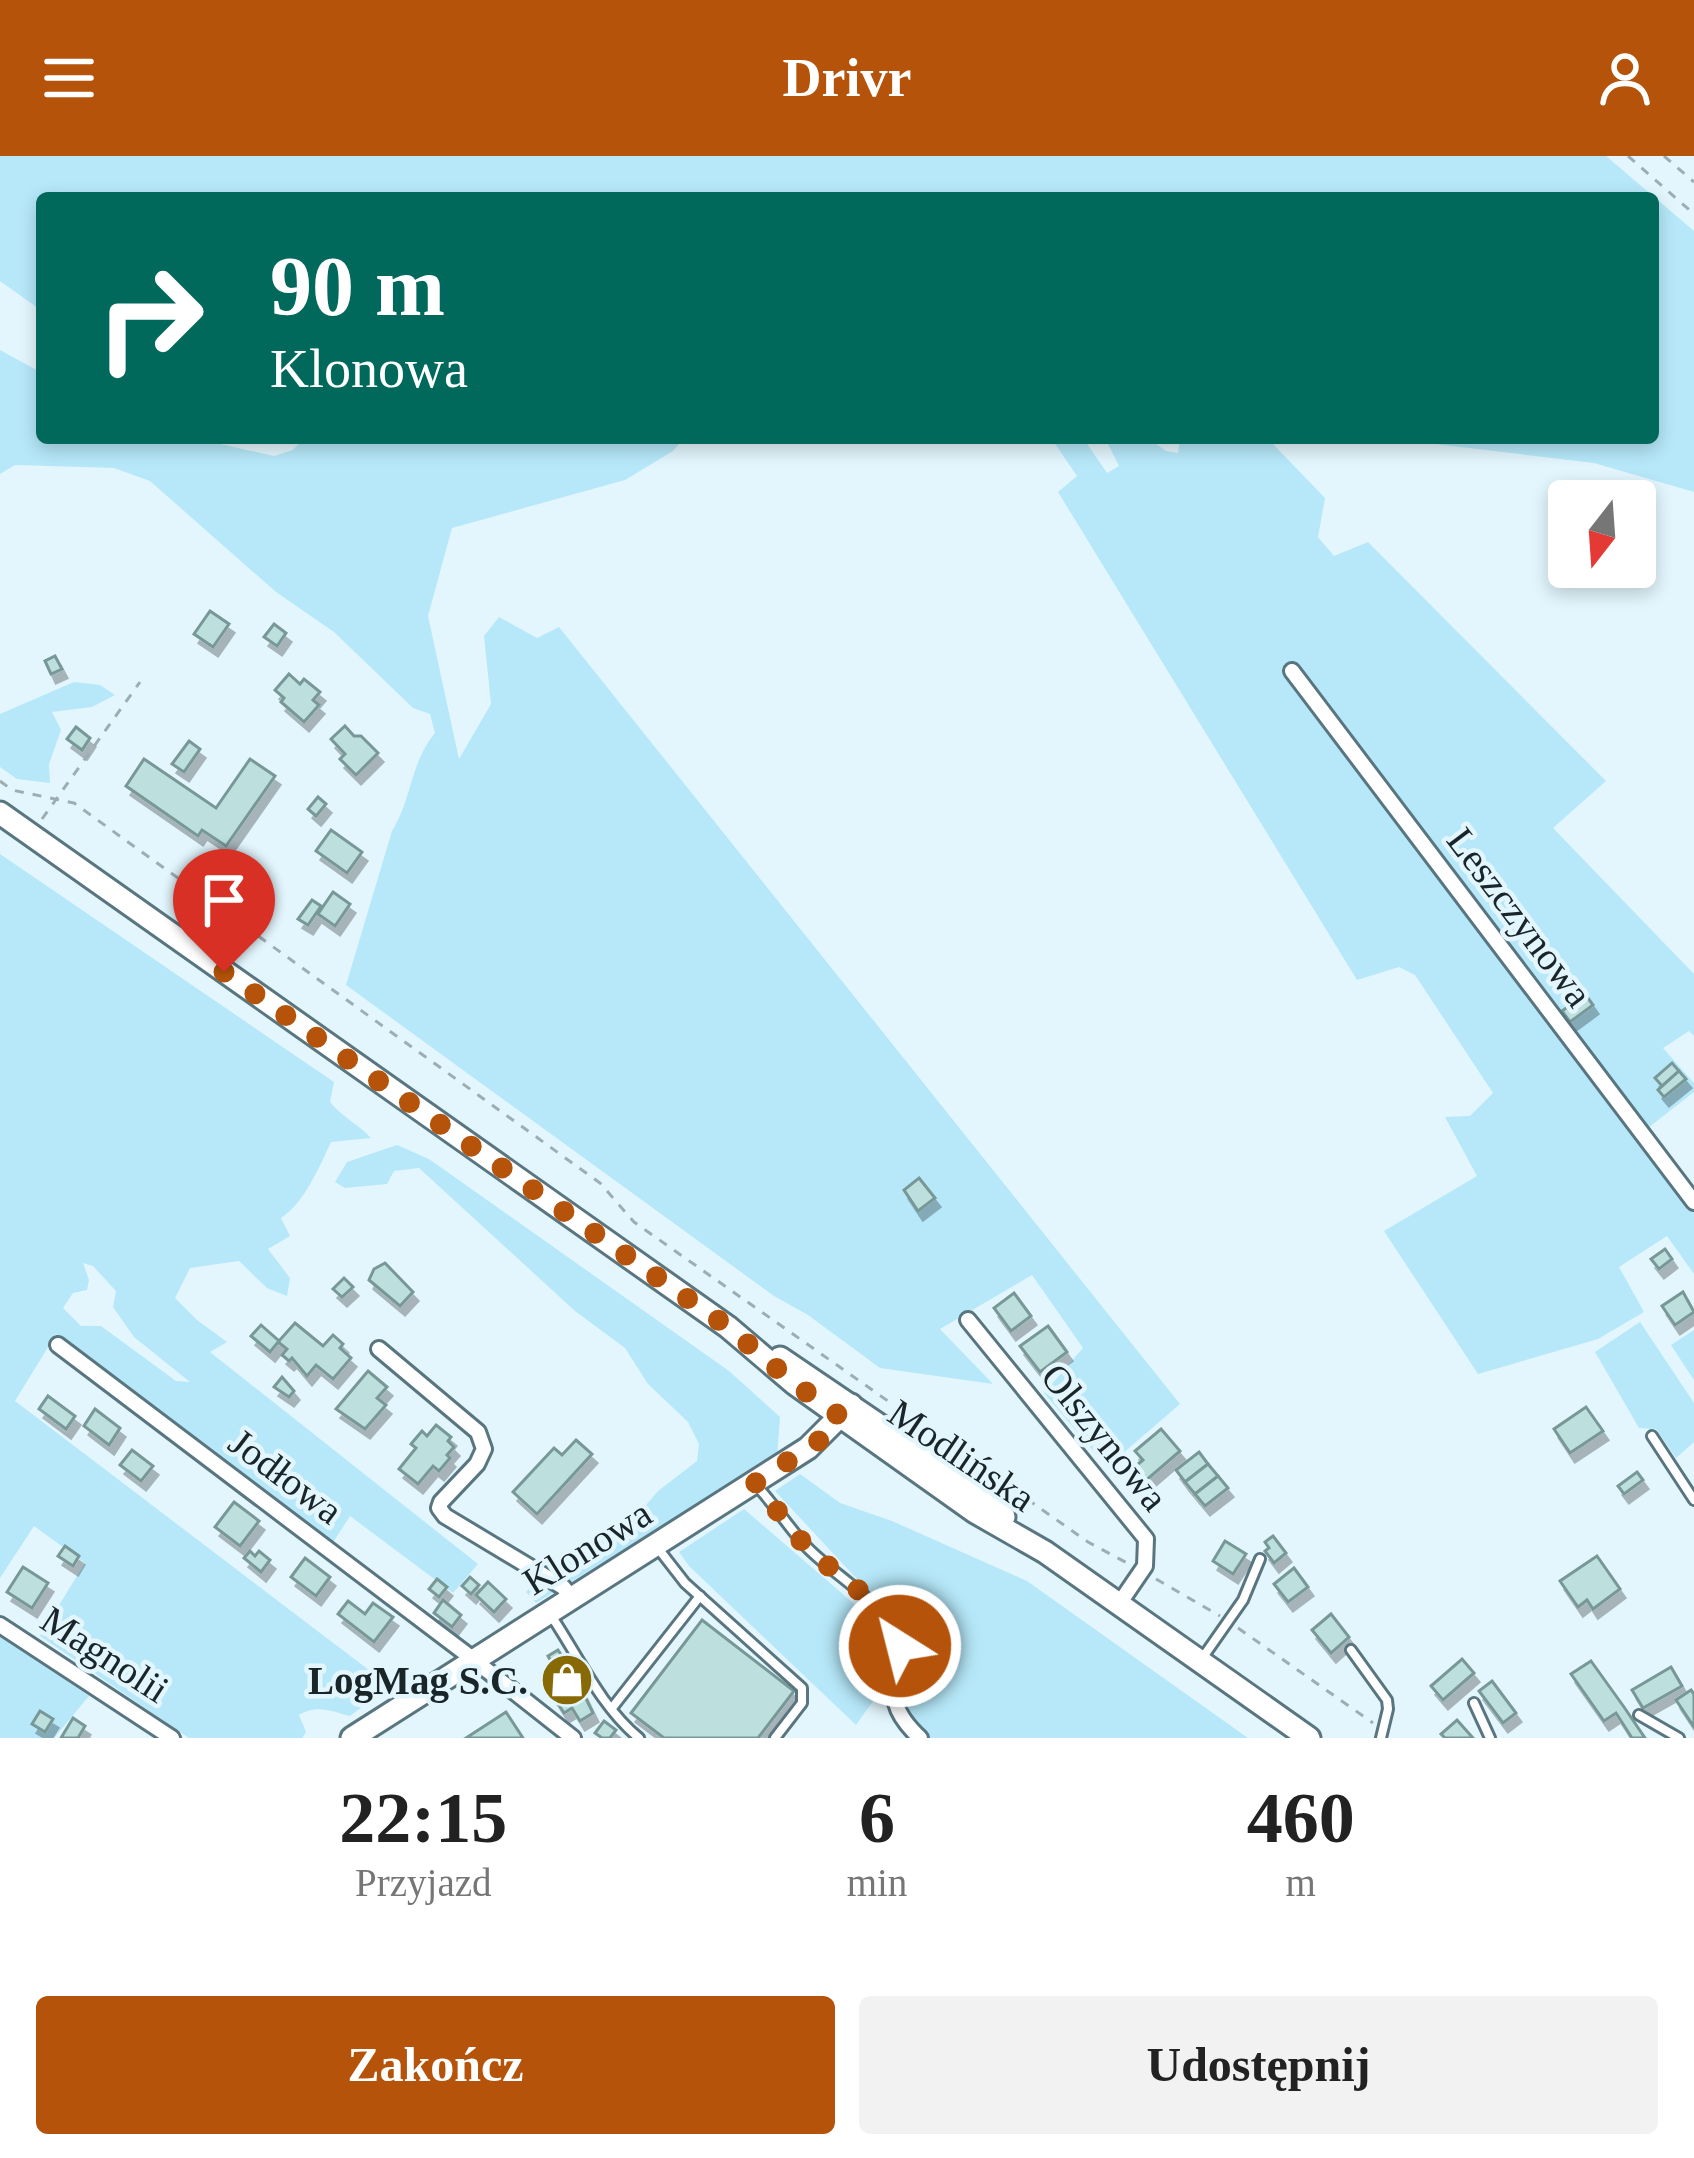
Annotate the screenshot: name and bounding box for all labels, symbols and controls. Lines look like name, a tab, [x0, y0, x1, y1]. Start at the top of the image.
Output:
icon: menu	[36, 45, 102, 111]
icon: person	[1592, 45, 1658, 111]
text: Drivr	[783, 48, 911, 108]
icon: right	[72, 240, 228, 396]
text: 90 m	[270, 240, 445, 333]
text: Klonowa	[270, 339, 468, 399]
north arrow	[1548, 480, 1656, 588]
map controls	[1548, 480, 1656, 588]
street label: Leszczynowa	[1438, 819, 1601, 1015]
pin	[173, 849, 275, 972]
icon: arrive	[191, 867, 257, 933]
street label: Olszynowa	[1032, 1355, 1177, 1519]
street label: Modlińska	[881, 1391, 1043, 1519]
street label: Jodłowa	[221, 1420, 351, 1532]
street label: Klonowa	[515, 1491, 659, 1603]
position arrow	[837, 1583, 963, 1709]
street label: Magnolii	[33, 1597, 177, 1712]
shop icon: LogMag S.C.	[539, 1652, 595, 1708]
place label: LogMag S.C.	[308, 1659, 528, 1703]
text: 22:15	[339, 1778, 507, 1858]
text: 6	[859, 1778, 895, 1858]
text: 460	[1247, 1778, 1355, 1858]
text: Przyjazd	[355, 1861, 492, 1904]
text: min	[847, 1861, 907, 1904]
text: m	[1285, 1861, 1316, 1904]
button: Zakończ	[36, 1996, 835, 2134]
button: Udostępnij	[859, 1996, 1658, 2134]

